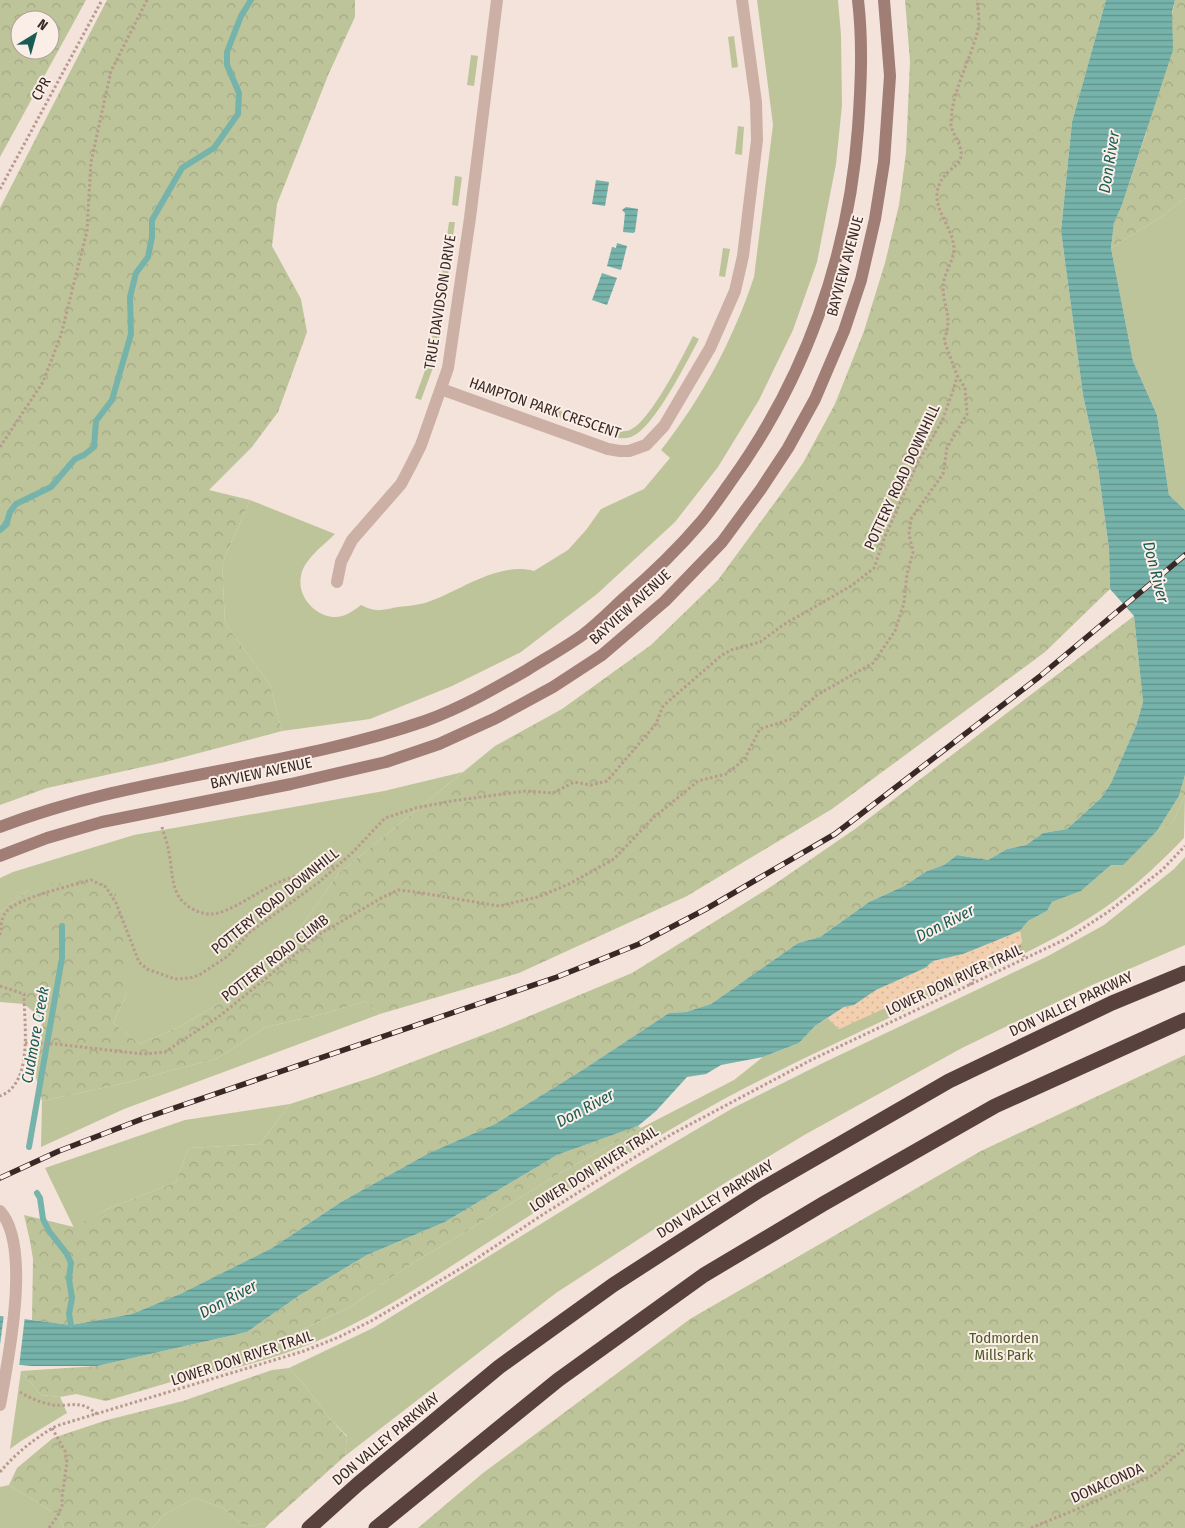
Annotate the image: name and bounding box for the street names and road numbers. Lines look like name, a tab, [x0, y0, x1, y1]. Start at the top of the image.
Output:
street label: CPR	[28, 74, 54, 104]
street label: BAYVIEW AVENUE	[823, 214, 867, 318]
street label: TRUE DAVIDSON DRIVE	[420, 233, 460, 371]
street label: HAMPTON PARK CRESCENT	[467, 374, 623, 442]
street label: POTTERY ROAD DOWNHILL	[860, 401, 944, 553]
street label: BAYVIEW AVENUE	[586, 566, 674, 648]
street label: BAYVIEW AVENUE	[209, 753, 313, 793]
street label: POTTERY ROAD DOWNHILL	[208, 844, 343, 958]
street label: POTTERY ROAD CLIMB	[218, 911, 332, 1005]
street label: LOWER DON RIVER TRAIL	[883, 940, 1025, 1019]
street label: DON VALLEY PARKWAY	[1006, 967, 1136, 1041]
street label: LOWER DON RIVER TRAIL	[526, 1122, 662, 1216]
street label: DON VALLEY PARKWAY	[653, 1156, 777, 1242]
street label: LOWER DON RIVER TRAIL	[169, 1326, 316, 1389]
street label: DON VALLEY PARKWAY	[329, 1389, 444, 1489]
street label: DONACONDA	[1068, 1459, 1146, 1507]

